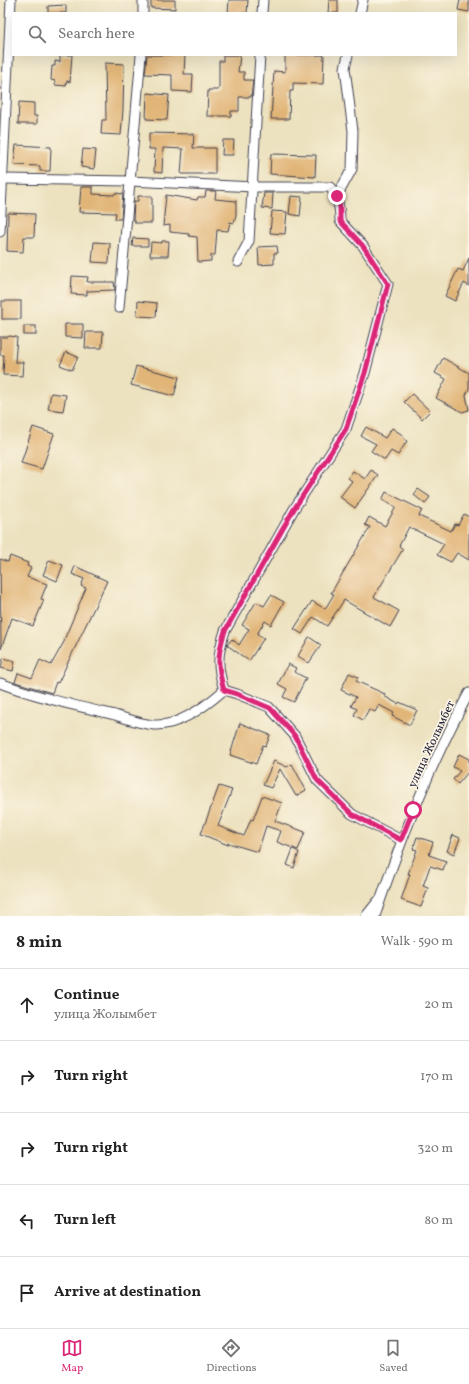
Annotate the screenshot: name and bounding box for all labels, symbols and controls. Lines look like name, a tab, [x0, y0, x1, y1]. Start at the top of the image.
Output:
search box	[12, 12, 457, 56]
icon: search	[26, 23, 48, 45]
text: Search here	[58, 24, 135, 45]
route end	[328, 187, 346, 205]
street label: улица Жолымбет	[405, 698, 459, 791]
route start	[404, 801, 422, 819]
text: 8 min	[16, 931, 62, 954]
text: Walk · 590 m	[381, 933, 453, 951]
text: Continue	[54, 985, 119, 1006]
icon: ahead	[16, 994, 38, 1016]
text: 20 m	[424, 996, 453, 1014]
text: улица Жолымбет	[54, 1006, 157, 1024]
icon: right	[16, 1066, 38, 1088]
text: Turn right	[54, 1066, 128, 1087]
text: 170 m	[420, 1068, 453, 1086]
icon: right	[16, 1138, 38, 1160]
text: Turn right	[54, 1138, 128, 1159]
text: 320 m	[418, 1140, 453, 1158]
icon: left	[16, 1210, 38, 1232]
text: Turn left	[54, 1210, 116, 1231]
text: 80 m	[424, 1212, 453, 1230]
icon: arrive	[16, 1282, 38, 1304]
text: Arrive at destination	[54, 1282, 201, 1303]
tab: Map	[61, 1337, 83, 1376]
tab: Directions	[206, 1337, 257, 1376]
tab: Saved	[379, 1337, 408, 1376]

